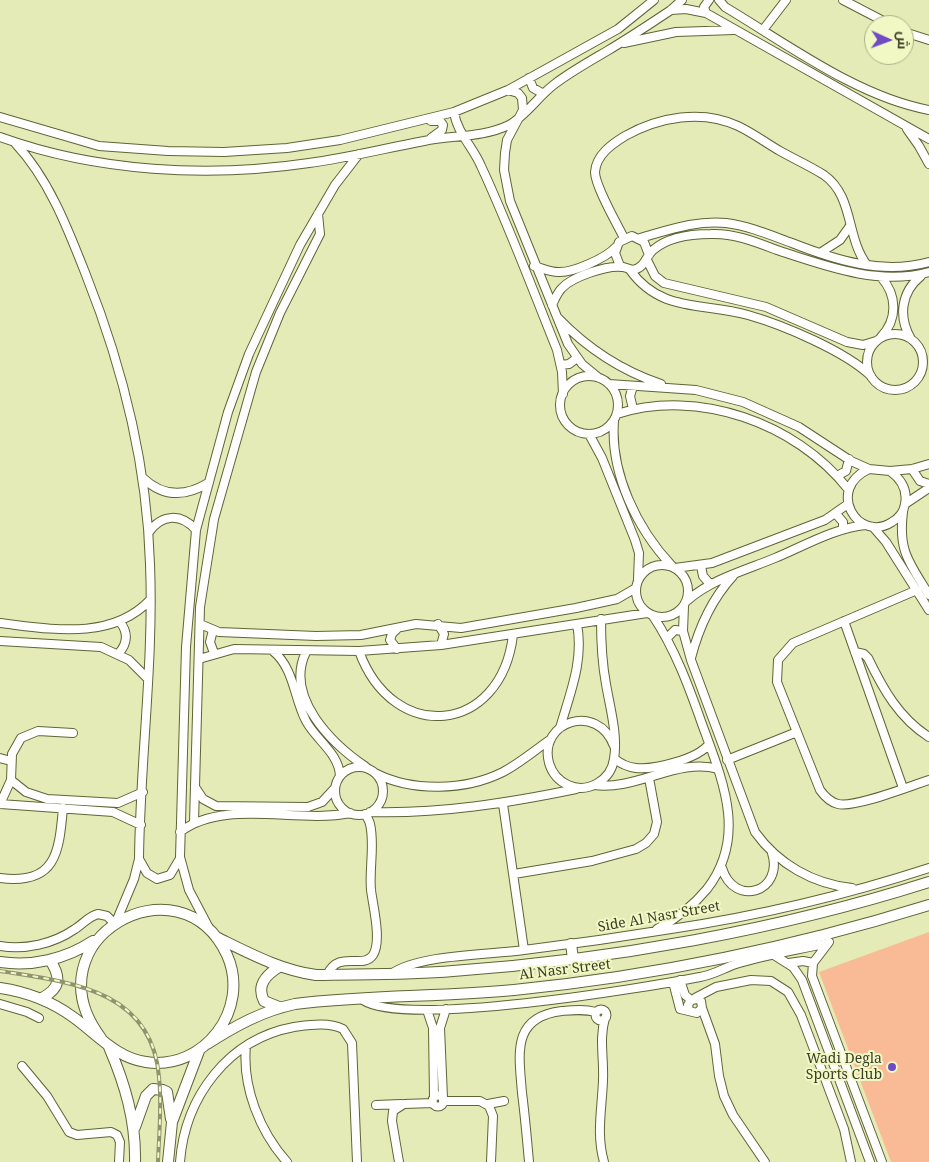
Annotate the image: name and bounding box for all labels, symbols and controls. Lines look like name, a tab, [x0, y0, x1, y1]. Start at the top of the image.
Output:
north arrow	[864, 15, 914, 65]
text: ش	[894, 31, 913, 50]
street label: Side Al Nasr Street	[597, 898, 721, 936]
street label: Al Nasr Street	[518, 956, 612, 984]
place label: Wadi Degla Sports Club	[806, 1051, 882, 1084]
marker: Wadi Degla Sports Club	[886, 1061, 898, 1073]

